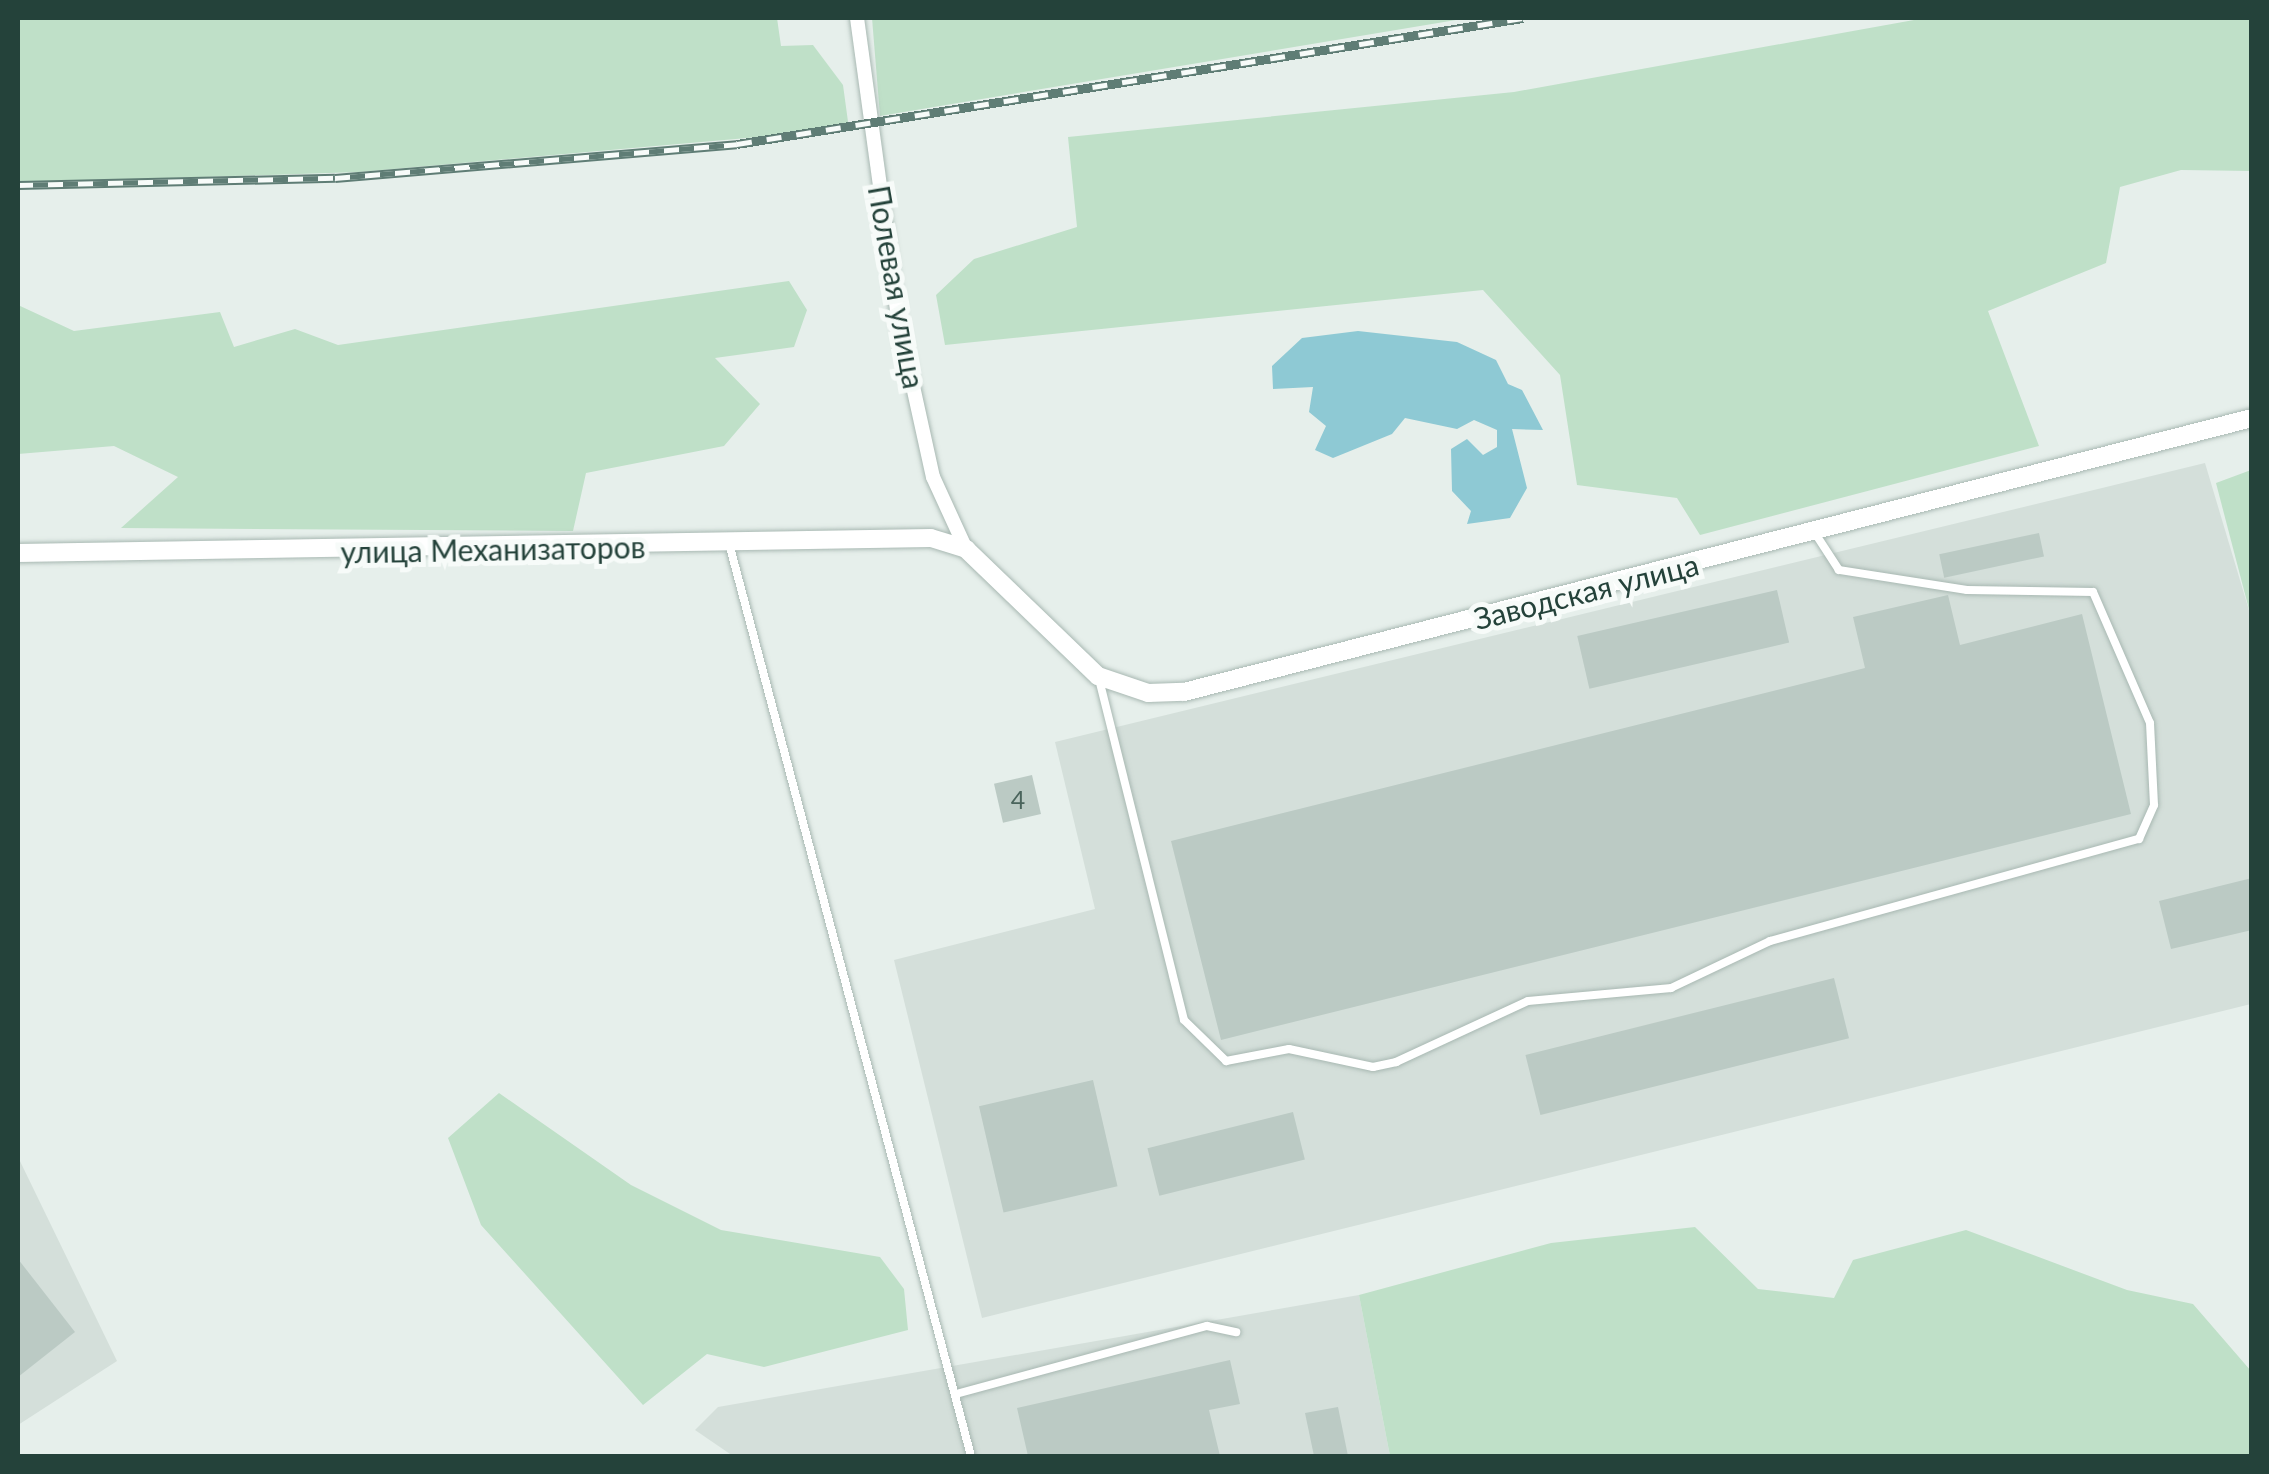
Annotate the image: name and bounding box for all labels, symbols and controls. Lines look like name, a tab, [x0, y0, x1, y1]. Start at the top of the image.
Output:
street label: Полевая улица	[861, 183, 933, 391]
street label: улица Механизаторов	[340, 528, 646, 570]
street label: Заводская улица	[1470, 546, 1702, 636]
house number: 4	[1011, 784, 1025, 814]

